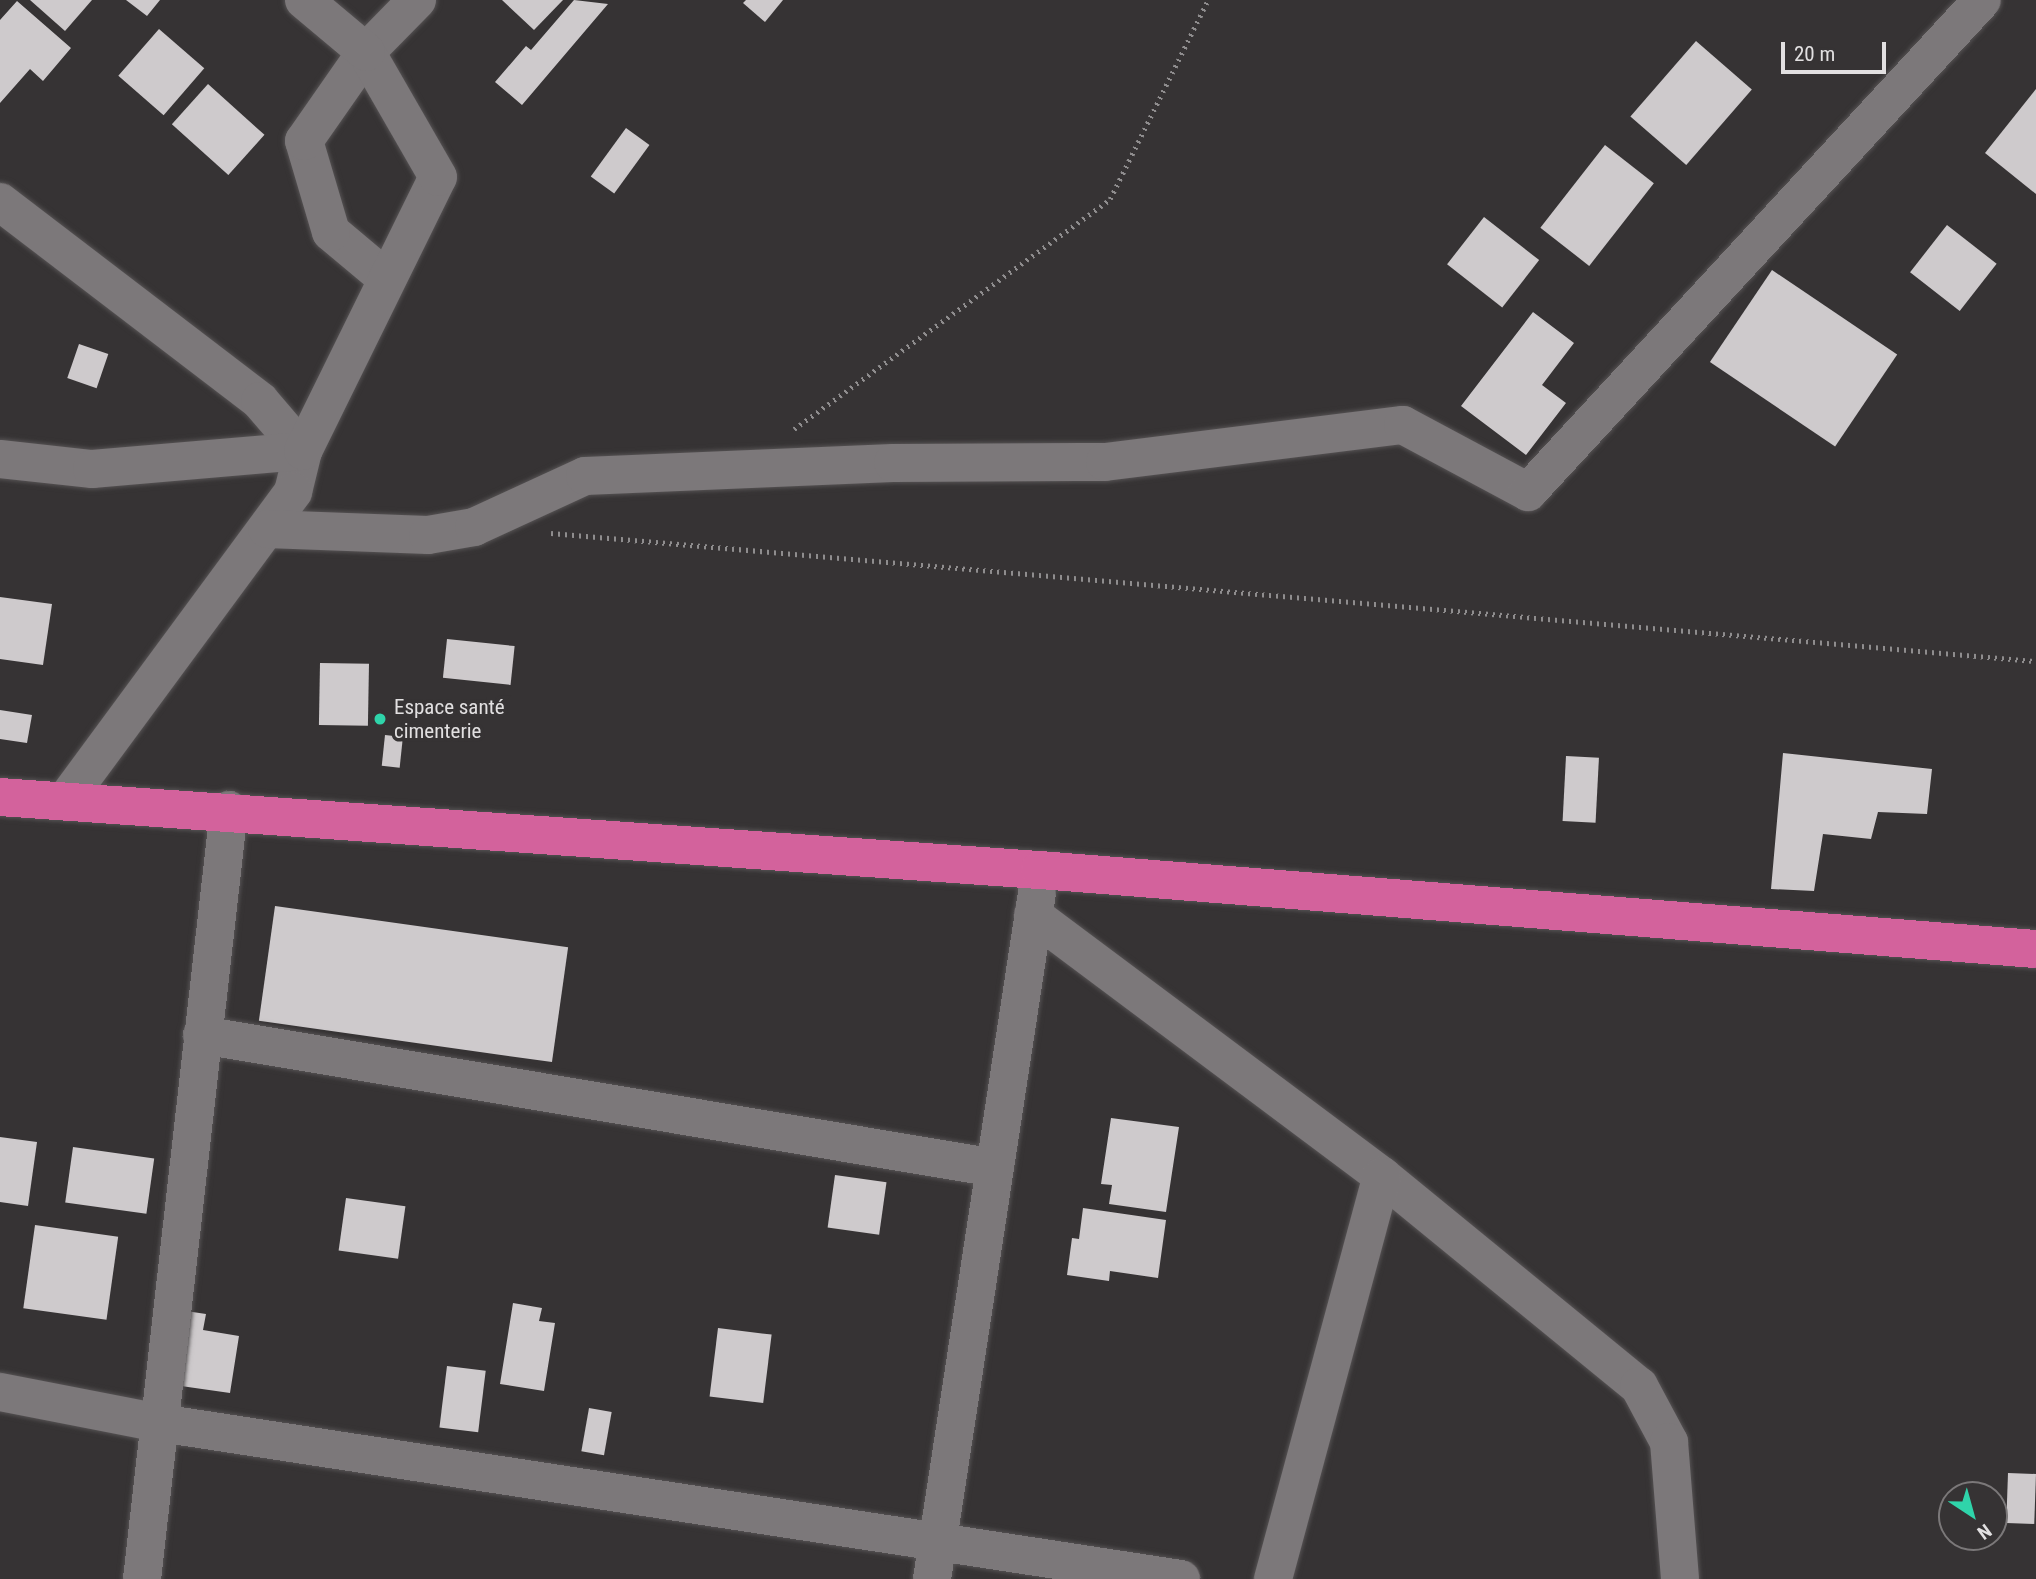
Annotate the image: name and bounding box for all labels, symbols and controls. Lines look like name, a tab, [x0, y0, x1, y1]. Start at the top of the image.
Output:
scale bar	[1784, 28, 1889, 72]
text: 20 m	[1794, 42, 1835, 66]
place label: Espace santé cimenterie	[394, 694, 505, 744]
marker: Espace santé cimenterie	[372, 711, 388, 727]
north arrow	[1938, 1481, 2008, 1551]
text: N	[1973, 1519, 1996, 1544]

